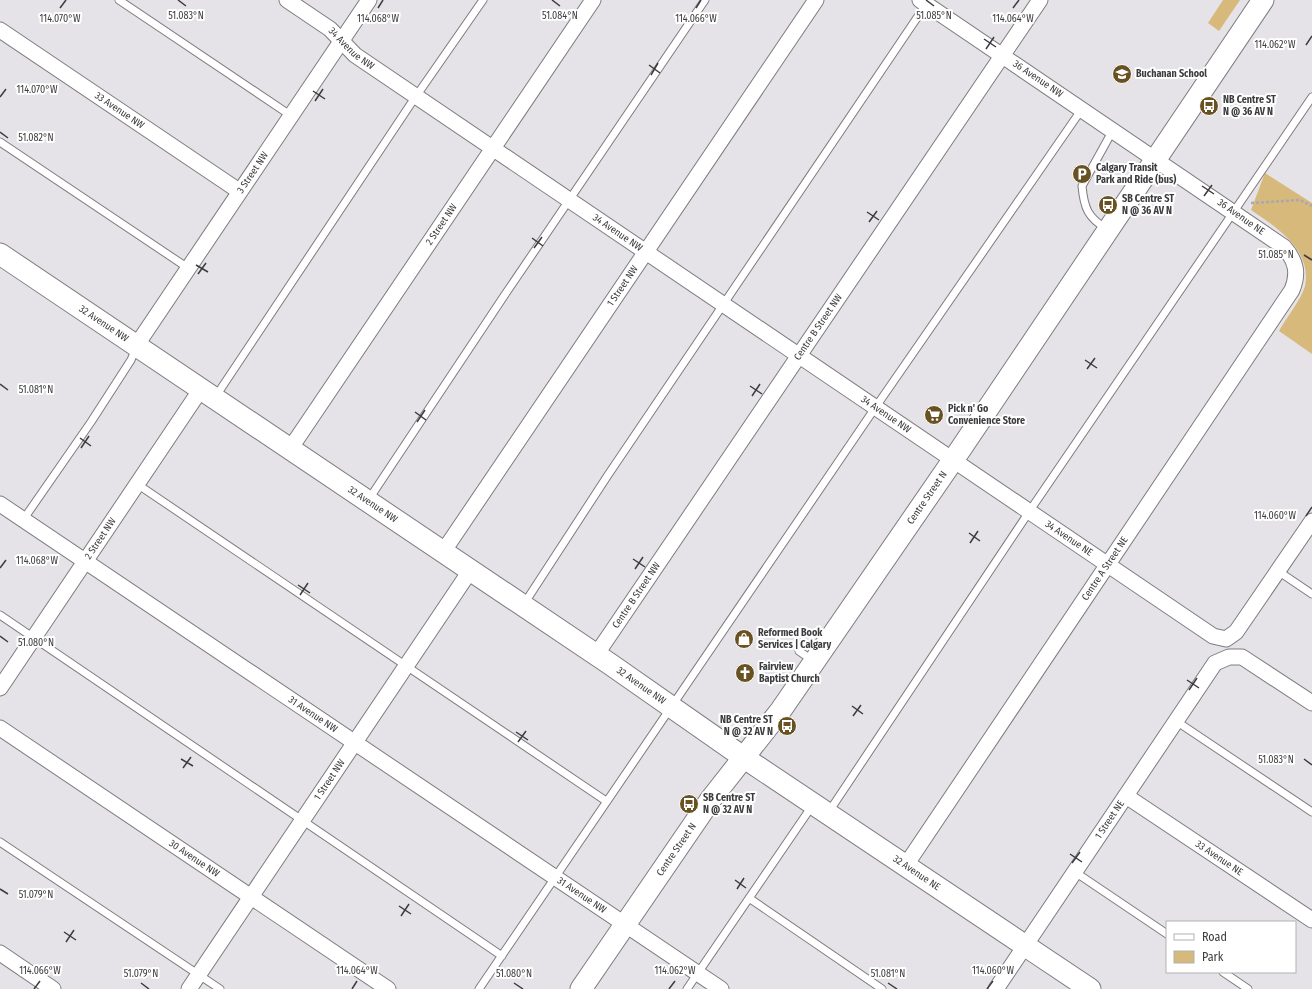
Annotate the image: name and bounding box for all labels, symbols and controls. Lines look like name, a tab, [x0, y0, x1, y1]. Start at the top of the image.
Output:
text: 51.083°N	[168, 10, 204, 22]
text: 51.084°N	[542, 10, 578, 22]
text: 51.085°N	[916, 10, 952, 22]
text: 114.070°W	[40, 13, 81, 25]
text: 114.068°W	[357, 13, 399, 25]
text: 114.066°W	[675, 13, 717, 25]
text: 114.064°W	[992, 13, 1034, 25]
street label: 34 Avenue NW	[326, 25, 377, 73]
text: 114.062°W	[1254, 39, 1296, 51]
street label: 36 Avenue NW	[1011, 58, 1066, 100]
school or university icon: Buchanan School	[1111, 63, 1133, 85]
place label: Buchanan School	[1136, 68, 1207, 80]
text: 114.070°W	[17, 84, 58, 96]
street label: 33 Avenue NW	[92, 89, 147, 132]
place label: NB Centre ST N @ 36 AV N	[1223, 94, 1276, 118]
bus stop icon: NB Centre ST N @ 36 AV N	[1198, 95, 1220, 117]
text: 51.082°N	[18, 132, 54, 144]
street label: 3 Street NW	[235, 149, 271, 196]
place label: Calgary Transit Park and Ride (bus)	[1096, 162, 1176, 186]
parking icon: Calgary Transit Park and Ride (bus)	[1071, 163, 1093, 185]
place label: SB Centre ST N @ 36 AV N	[1122, 193, 1174, 217]
bus stop icon: SB Centre ST N @ 36 AV N	[1097, 194, 1119, 216]
street label: 36 Avenue NE	[1215, 196, 1267, 238]
street label: 2 Street NW	[423, 201, 460, 247]
street label: 34 Avenue NW	[590, 212, 645, 254]
text: 51.085°N	[1258, 249, 1294, 261]
street label: 1 Street NW	[605, 263, 641, 309]
street label: Centre B Street NW	[792, 291, 845, 363]
street label: 32 Avenue NW	[77, 303, 131, 345]
text: 51.081°N	[19, 384, 53, 396]
street label: 34 Avenue NW	[859, 393, 913, 436]
place label: Pick n' Go Convenience Store	[948, 403, 1025, 427]
supermarket icon: Pick n' Go Convenience Store	[923, 404, 945, 426]
street label: Centre Street N	[905, 469, 950, 527]
street label: 32 Avenue NW	[346, 484, 400, 526]
text: 114.060°W	[1254, 510, 1297, 522]
street label: 2 Street NW	[82, 515, 119, 562]
street label: 34 Avenue NE	[1043, 518, 1095, 559]
street label: Centre A Street NE	[1079, 534, 1131, 603]
text: 114.068°W	[16, 555, 58, 567]
street label: Centre B Street NW	[610, 560, 663, 631]
place label: Reformed Book Services | Calgary	[758, 627, 831, 651]
shop icon: Reformed Book Services | Calgary	[733, 628, 755, 650]
text: 51.080°N	[18, 637, 54, 649]
place label: Fairview Baptist Church	[759, 661, 820, 685]
church icon: Fairview Baptist Church	[734, 662, 756, 684]
street label: 32 Avenue NW	[614, 664, 668, 707]
street label: 31 Avenue NW	[286, 694, 340, 735]
place label: NB Centre ST N @ 32 AV N	[720, 714, 773, 738]
bus stop icon: NB Centre ST N @ 32 AV N	[776, 715, 798, 737]
text: 51.083°N	[1258, 754, 1294, 766]
street label: 1 Street NW	[312, 757, 348, 803]
place label: SB Centre ST N @ 32 AV N	[703, 792, 755, 816]
bus stop icon: SB Centre ST N @ 32 AV N	[678, 793, 700, 815]
street label: 1 Street NE	[1092, 798, 1127, 841]
street label: Centre Street N	[654, 821, 699, 879]
street label: 30 Avenue NW	[167, 837, 222, 880]
street label: 33 Avenue NE	[1193, 838, 1245, 878]
street label: 32 Avenue NE	[891, 853, 943, 893]
street label: 31 Avenue NW	[555, 874, 609, 916]
text: 51.079°N	[19, 889, 53, 901]
legend	[1166, 921, 1296, 973]
text: Road	[1202, 930, 1227, 944]
text: Park	[1202, 950, 1224, 964]
text: 114.066°W	[19, 965, 61, 977]
text: 114.064°W	[336, 965, 378, 977]
text: 114.062°W	[654, 965, 696, 977]
text: 114.060°W	[972, 965, 1015, 977]
text: 51.079°N	[124, 968, 158, 980]
text: 51.080°N	[496, 968, 532, 980]
text: 51.081°N	[871, 968, 905, 980]

